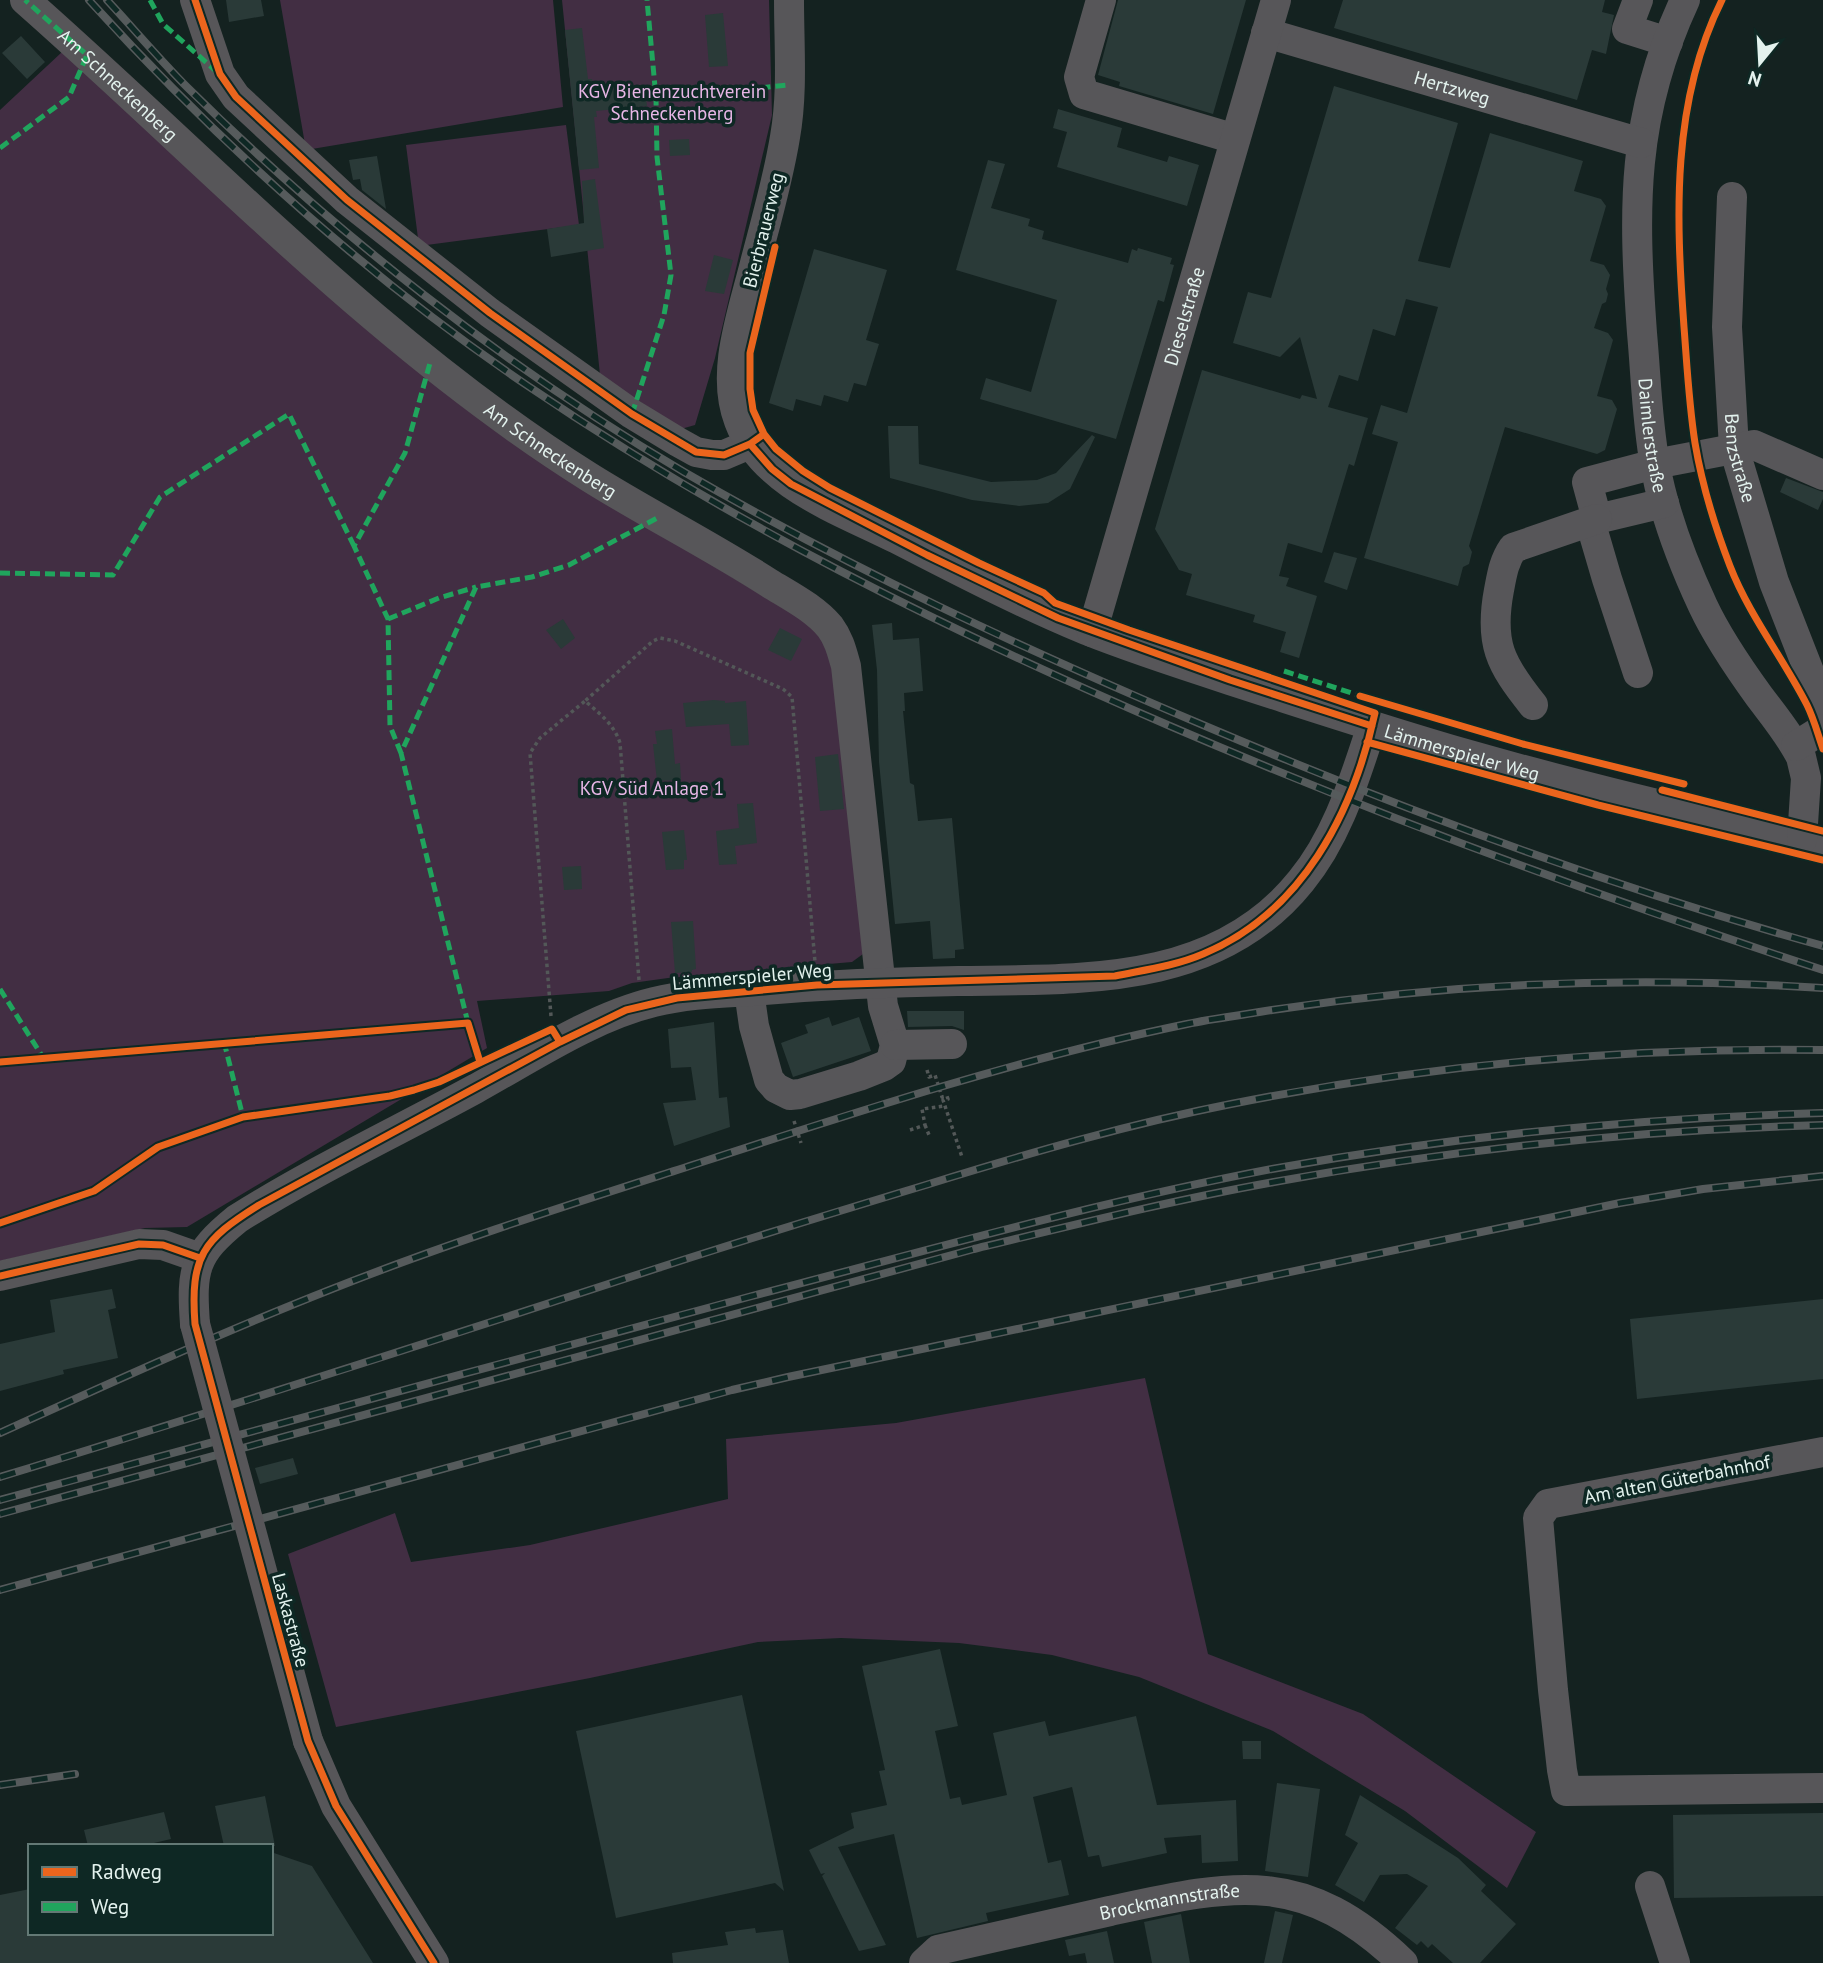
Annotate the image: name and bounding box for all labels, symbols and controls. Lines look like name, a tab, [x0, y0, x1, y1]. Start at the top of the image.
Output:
street label: Am Schneckenberg	[53, 23, 183, 146]
north arrow	[1725, 28, 1795, 98]
street label: Hertzweg	[1411, 65, 1493, 110]
text: N	[1745, 66, 1764, 93]
park label: KGV Bienenzuchtverein Schneckenberg	[578, 79, 766, 125]
street label: Bierbrauerweg	[737, 170, 789, 290]
street label: Dieselstraße	[1158, 264, 1210, 368]
street label: Daimlerstraße	[1633, 377, 1673, 495]
street label: Am Schneckenberg	[480, 397, 621, 503]
street label: Benzstraße	[1720, 413, 1762, 505]
street label: Lämmerspieler Weg	[1382, 718, 1542, 786]
park label: KGV Süd Anlage 1	[580, 776, 724, 800]
street label: Lämmerspieler Weg	[671, 957, 833, 995]
street label: Am alten Güterbahnhof	[1582, 1449, 1773, 1509]
street label: Laskastraße	[267, 1570, 315, 1670]
legend	[28, 1844, 273, 1935]
text: Radweg	[91, 1858, 162, 1885]
street label: Brockmannstraße	[1097, 1878, 1240, 1925]
text: Weg	[91, 1893, 129, 1920]

